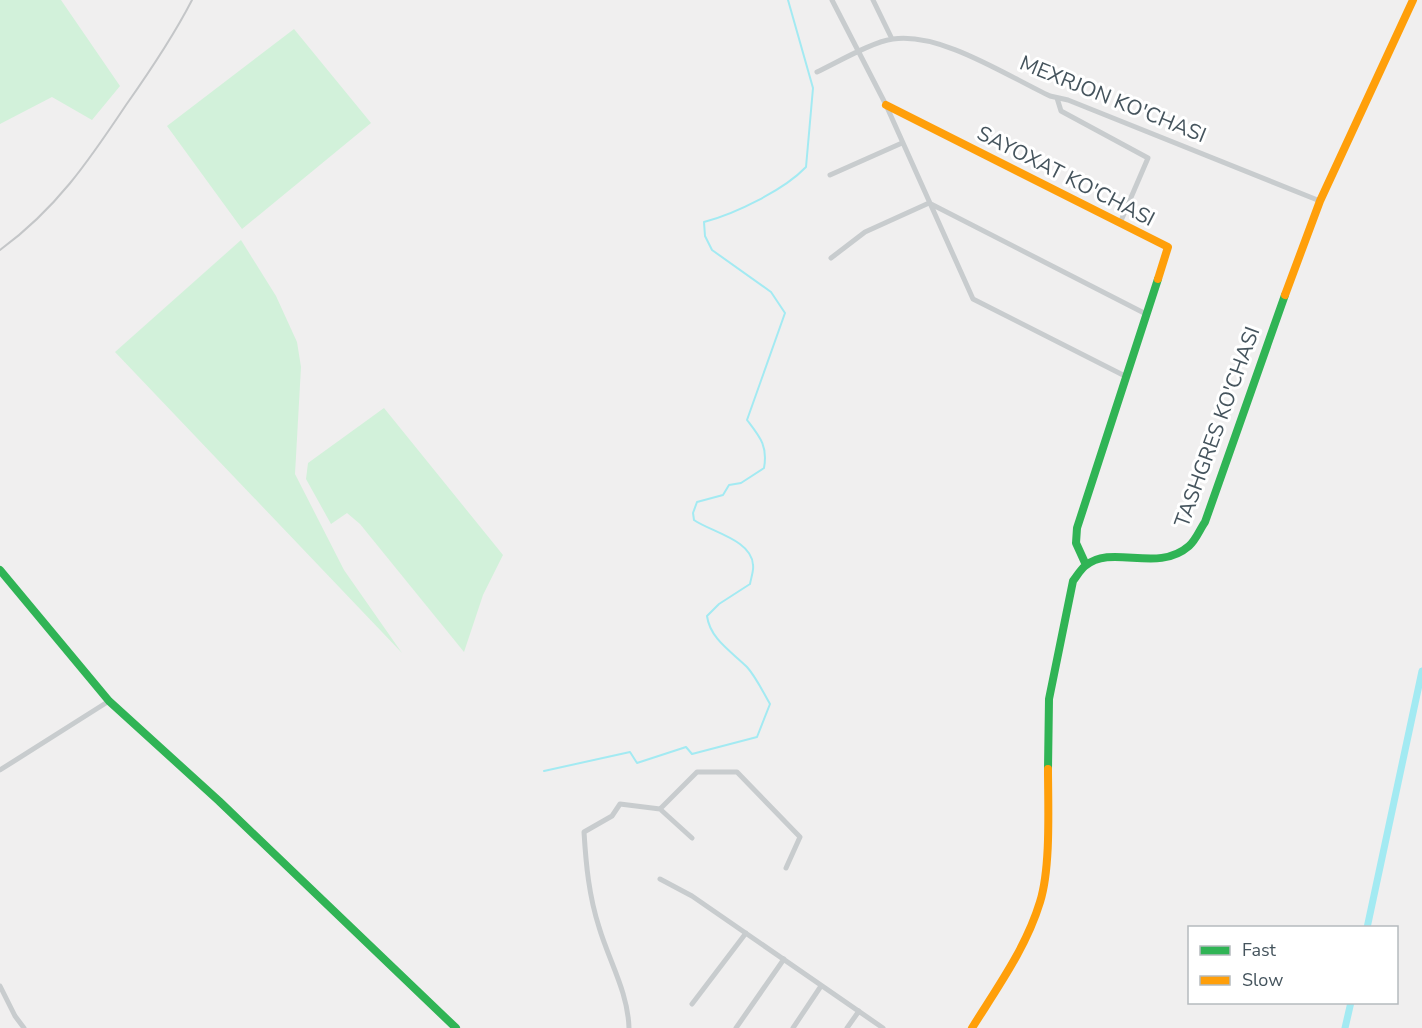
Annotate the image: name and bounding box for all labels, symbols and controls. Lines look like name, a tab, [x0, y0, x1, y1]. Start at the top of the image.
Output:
street label: MEXRJON KO'CHASI	[1016, 49, 1210, 149]
street label: SAYOXAT KO'CHASI	[972, 119, 1160, 233]
street label: TASHGRES KO'CHASI	[1168, 323, 1266, 531]
legend	[1188, 926, 1398, 1004]
text: Fast	[1242, 938, 1277, 962]
text: Slow	[1242, 968, 1283, 992]

